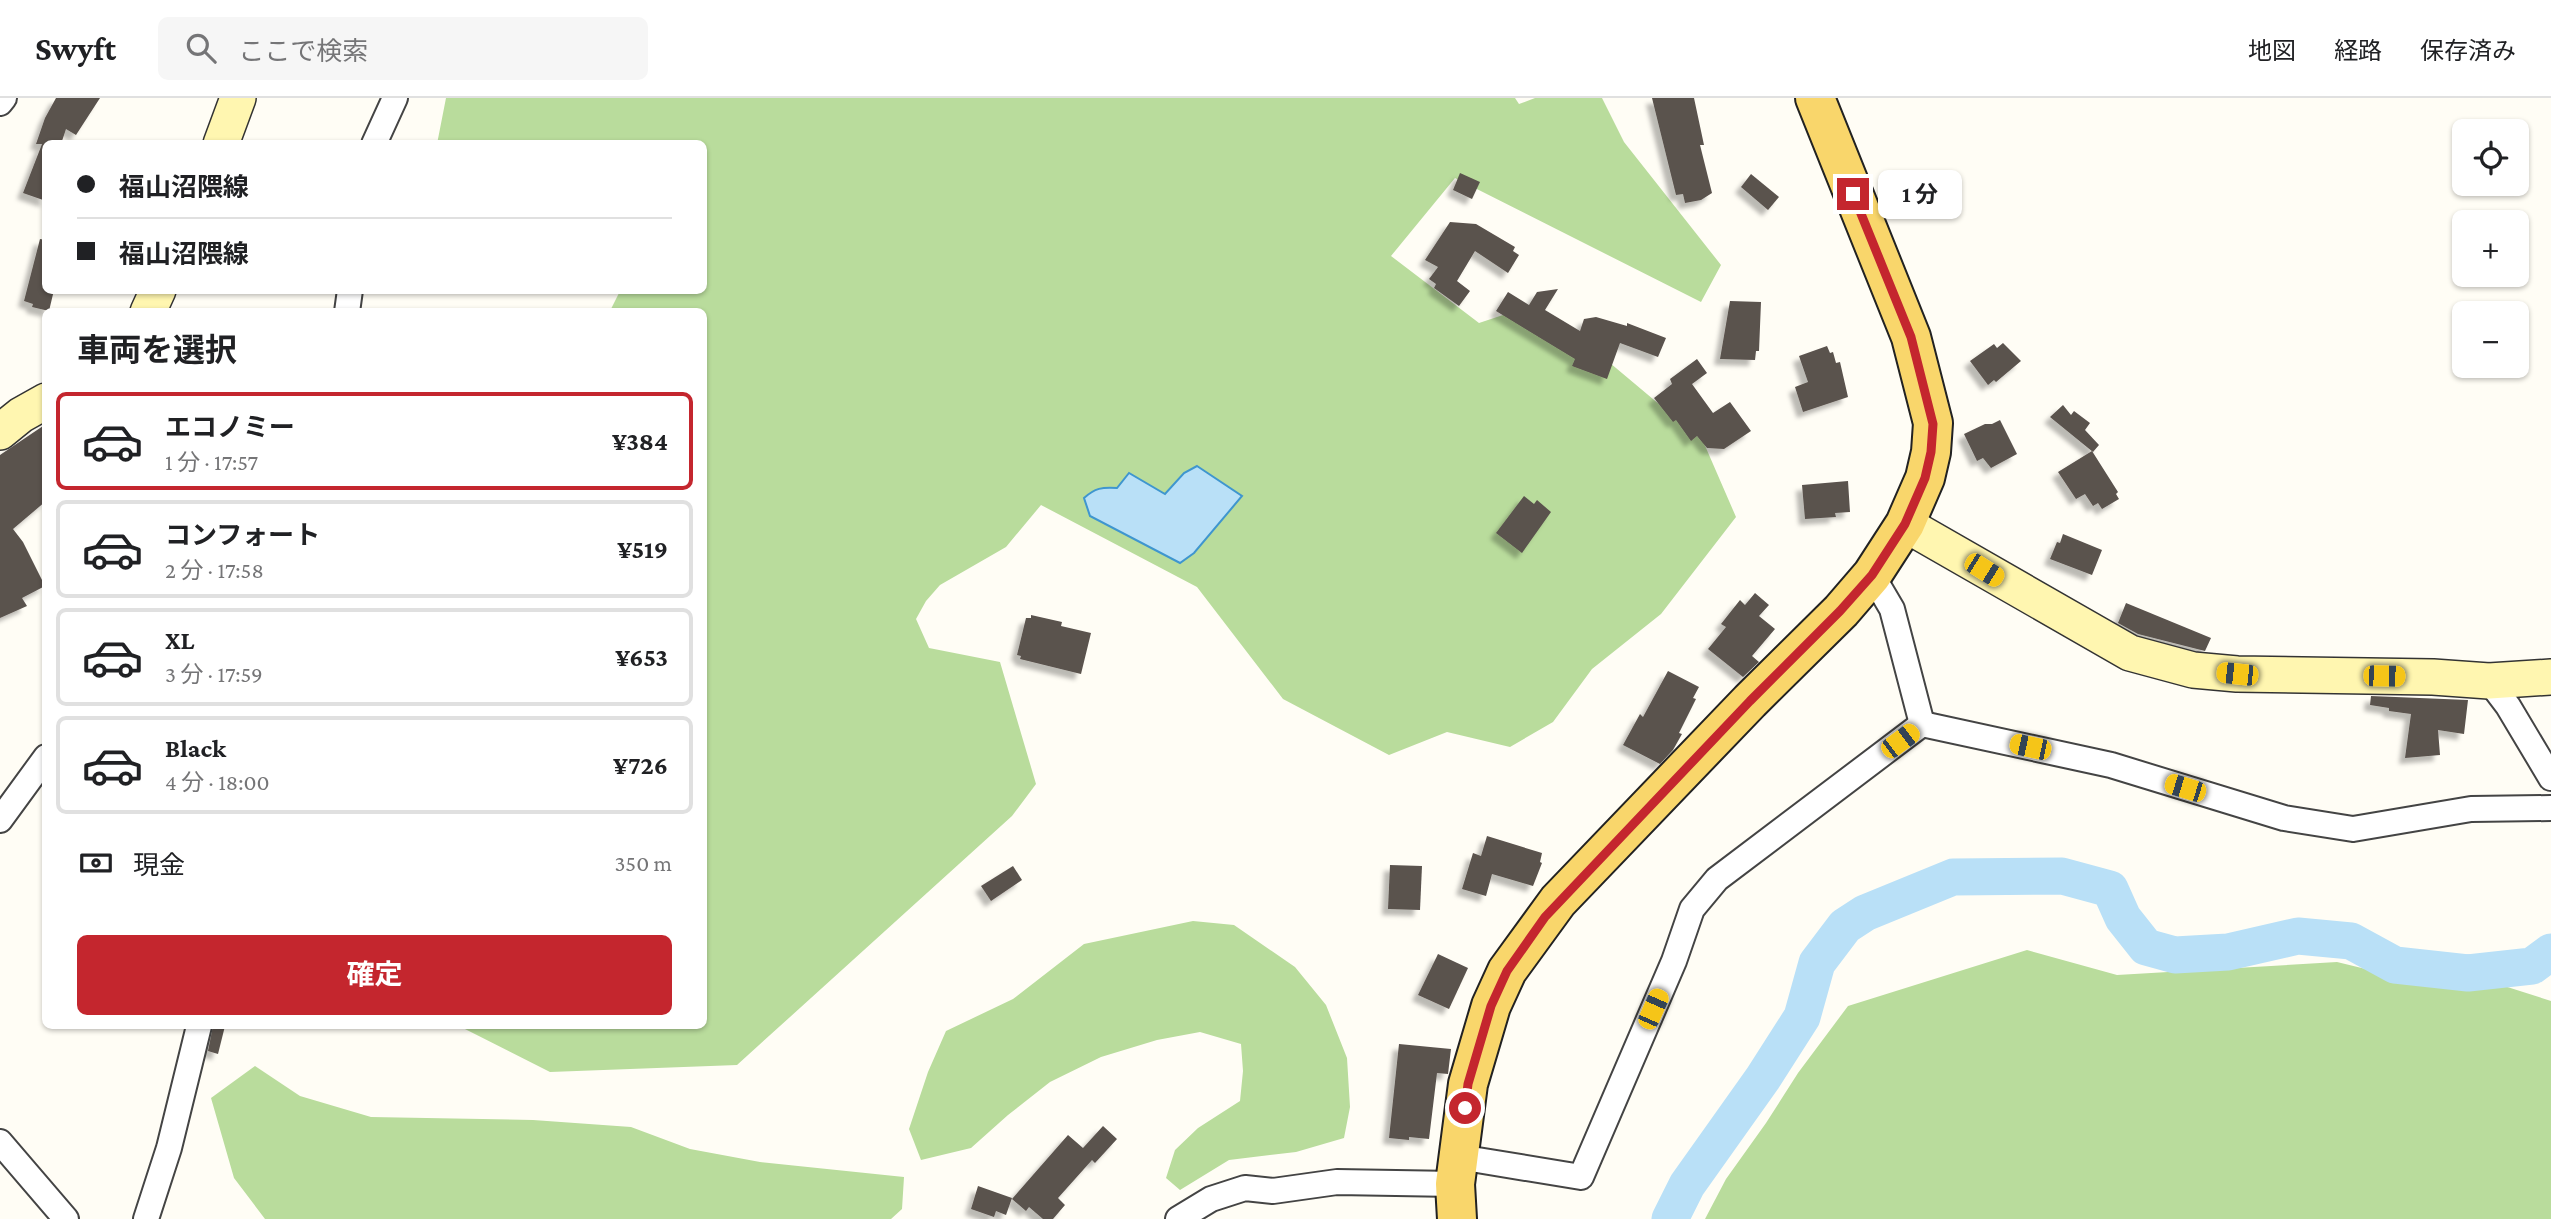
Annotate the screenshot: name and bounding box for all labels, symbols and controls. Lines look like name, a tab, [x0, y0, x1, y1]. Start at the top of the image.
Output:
search box	[158, 17, 648, 80]
icon: search	[182, 29, 220, 67]
text: Swyft	[35, 30, 116, 67]
text: ここで検索	[238, 37, 368, 66]
text: 地図	[2248, 37, 2296, 64]
text: 経路	[2334, 37, 2382, 64]
text: 保存済み	[2420, 37, 2516, 64]
map controls	[2452, 119, 2529, 378]
button: locate	[2452, 119, 2529, 196]
callout: 1 分	[1878, 170, 1962, 218]
text: 福山沼隈線	[119, 173, 249, 202]
route end	[1837, 178, 1869, 210]
text: 1 分	[1902, 181, 1938, 207]
button: +	[2452, 210, 2529, 287]
text: 福山沼隈線	[119, 240, 249, 269]
button: −	[2452, 301, 2529, 378]
text: 車両を選択	[77, 332, 237, 368]
icon: car	[81, 410, 144, 473]
text: エコノミー	[165, 413, 295, 442]
text: ¥384	[612, 427, 668, 456]
text: 1 分 · 17:57	[165, 449, 258, 475]
icon: car	[81, 518, 144, 581]
text: コンフォート	[165, 521, 320, 550]
text: ¥519	[617, 535, 668, 564]
car	[1961, 550, 2008, 590]
text: 2 分 · 17:58	[165, 557, 264, 583]
icon: car	[81, 626, 144, 689]
text: XL	[165, 626, 194, 655]
text: ¥653	[615, 643, 668, 672]
text: 3 分 · 17:59	[165, 661, 263, 687]
car	[2216, 661, 2259, 687]
car	[2363, 665, 2406, 687]
car	[1877, 720, 1924, 762]
car	[2008, 732, 2053, 762]
icon: car	[81, 734, 144, 797]
text: Black	[165, 734, 226, 763]
text: ¥726	[613, 751, 668, 780]
text: 4 分 · 18:00	[165, 769, 270, 795]
car	[2162, 772, 2209, 804]
icon: cash	[77, 844, 115, 882]
text: 350 m	[614, 850, 672, 876]
text: 現金	[133, 851, 185, 880]
button: 確定	[77, 935, 672, 1015]
car	[1635, 986, 1672, 1032]
route start	[1449, 1092, 1481, 1124]

